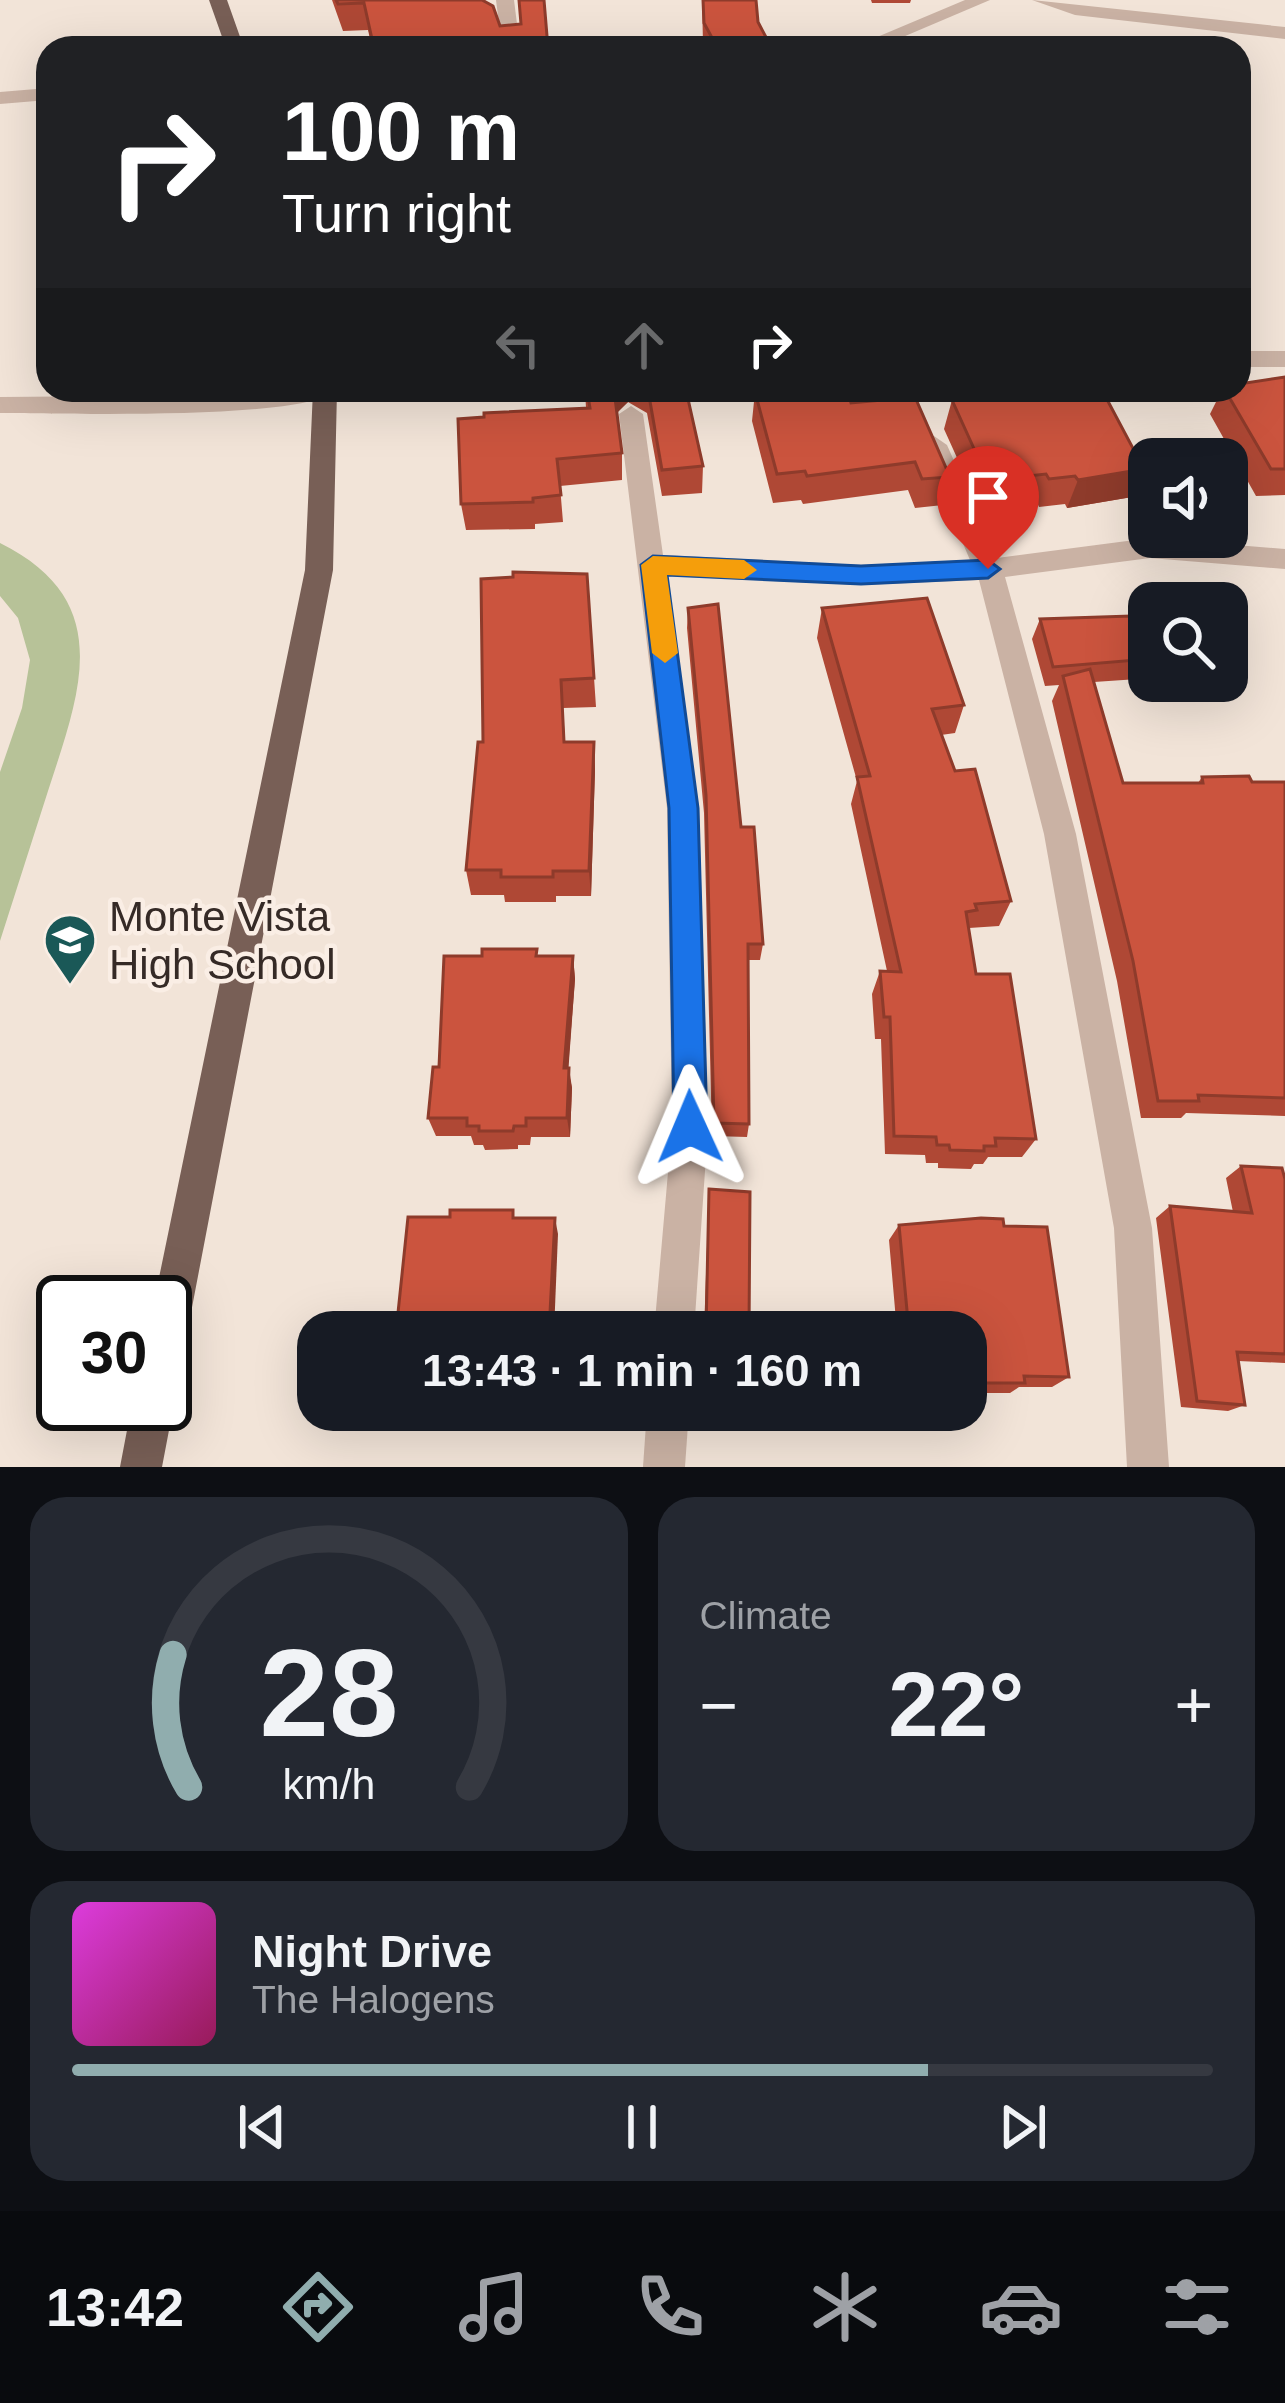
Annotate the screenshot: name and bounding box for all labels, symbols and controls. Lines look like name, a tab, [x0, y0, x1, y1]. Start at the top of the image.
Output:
icon: right	[84, 84, 240, 240]
text: 100 m	[282, 84, 520, 178]
text: Turn right	[282, 183, 511, 243]
icon: left	[485, 312, 551, 378]
icon: ahead	[611, 312, 677, 378]
icon: right	[737, 312, 803, 378]
map controls	[1128, 438, 1248, 702]
button: sound	[1128, 438, 1248, 558]
pin	[937, 446, 1039, 569]
icon: arrive	[955, 464, 1021, 530]
button: search	[1128, 582, 1248, 702]
place label: Monte Vista High School	[109, 893, 335, 988]
school or university icon: Monte Vista High School	[42, 912, 98, 986]
position arrow	[627, 1064, 753, 1190]
speed limit sign: 30	[36, 1275, 192, 1431]
text: 13:43 · 1 min · 160 m	[422, 1345, 862, 1396]
text: Climate	[700, 1594, 832, 1637]
text: 28	[259, 1623, 398, 1762]
text: 22°	[888, 1655, 1024, 1755]
text: −	[700, 1668, 738, 1742]
text: +	[1174, 1668, 1213, 1742]
text: km/h	[282, 1760, 375, 1808]
text: Night Drive	[252, 1926, 492, 1977]
text: The Halogens	[252, 1978, 495, 2021]
icon: previous	[229, 2094, 295, 2160]
icon: pause	[609, 2094, 675, 2160]
icon: next	[990, 2094, 1056, 2160]
icon: directions	[276, 2265, 360, 2349]
icon: music	[452, 2265, 536, 2349]
icon: phone	[628, 2265, 712, 2349]
icon: climate	[803, 2265, 887, 2349]
icon: car	[979, 2265, 1063, 2349]
icon: filters	[1155, 2265, 1239, 2349]
text: 13:42	[46, 2277, 184, 2337]

